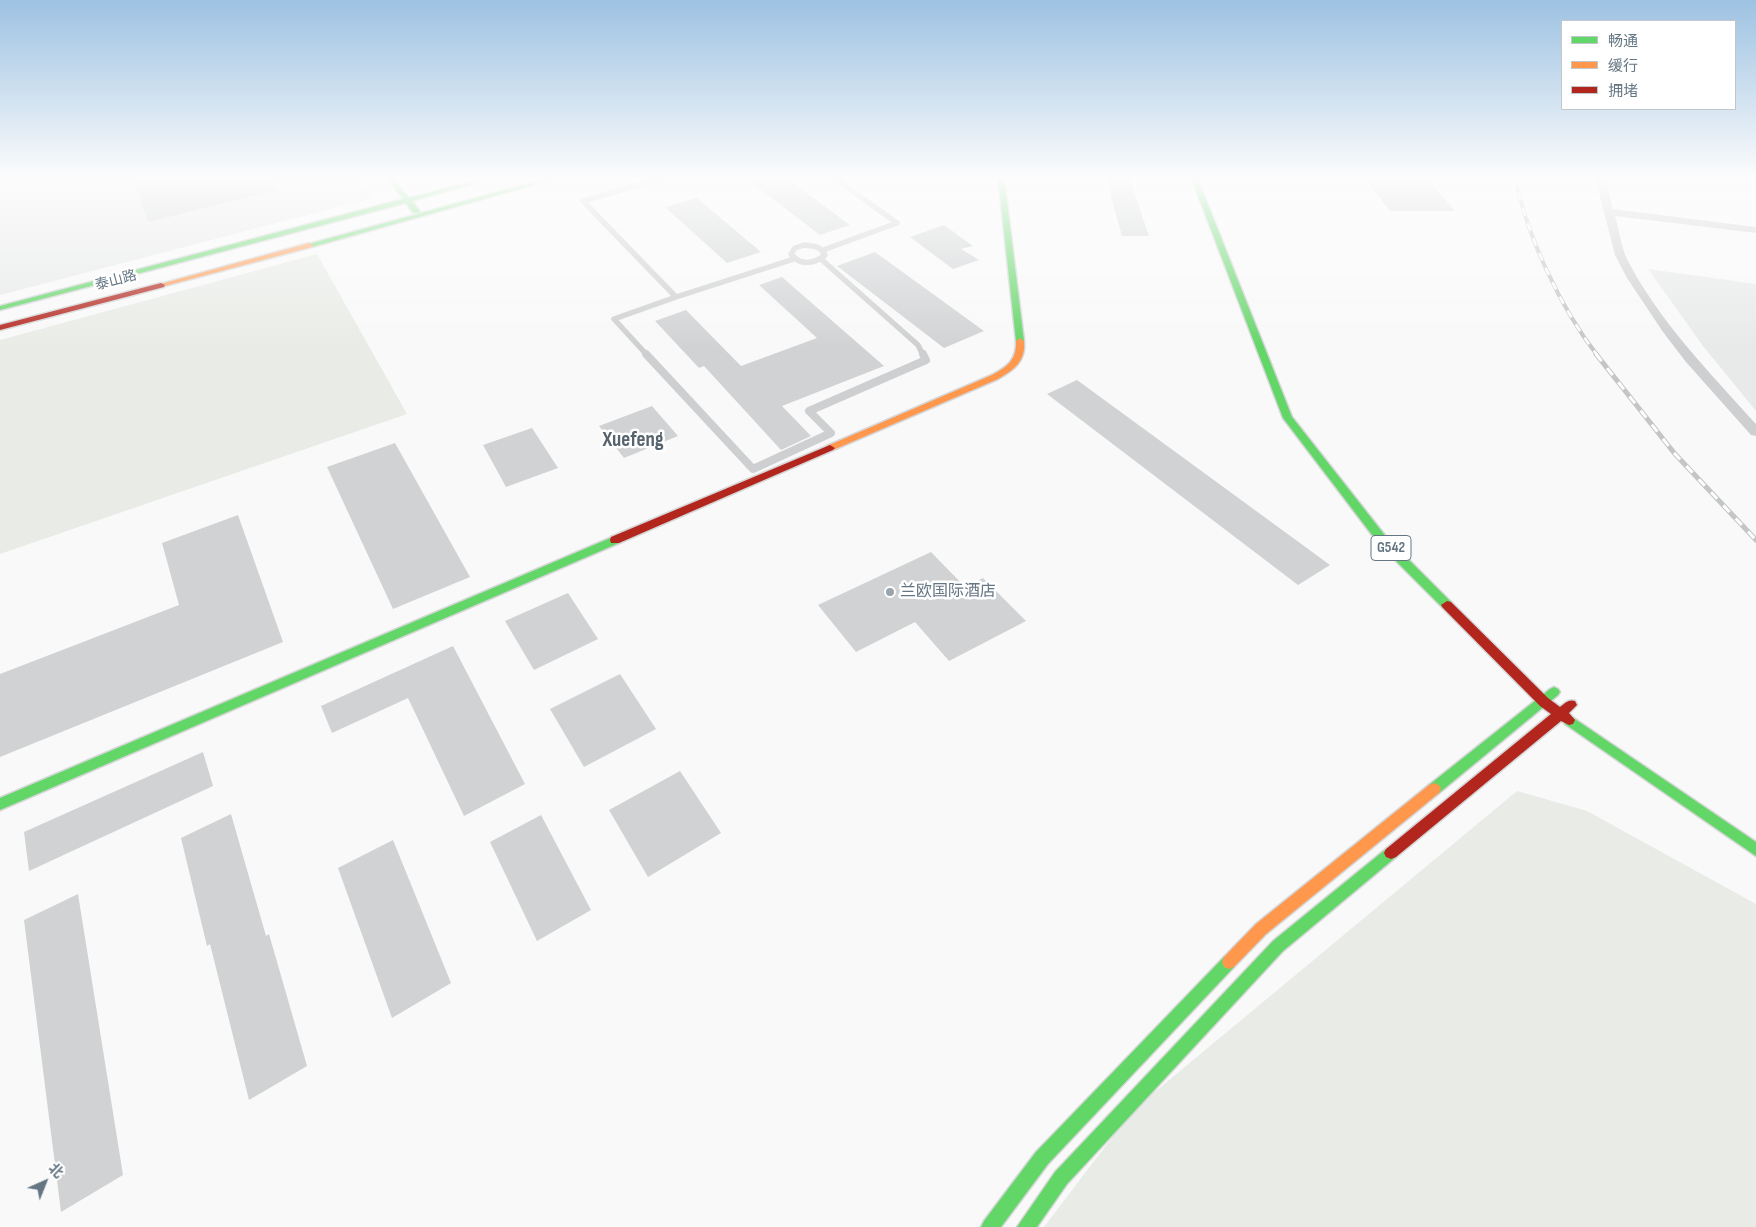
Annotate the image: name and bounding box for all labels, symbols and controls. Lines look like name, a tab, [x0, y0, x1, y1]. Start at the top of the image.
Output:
legend	[1561, 20, 1736, 110]
text: 畅通	[1608, 32, 1638, 51]
text: 缓行	[1608, 57, 1638, 76]
text: 拥堵	[1608, 82, 1638, 101]
street label: 泰山路	[94, 267, 138, 295]
district label: Xuefeng	[602, 428, 664, 454]
road number: G542	[1371, 536, 1411, 560]
place label: 兰欧国际酒店	[900, 582, 996, 602]
marker: 兰欧国际酒店	[884, 586, 896, 598]
north arrow	[20, 1157, 70, 1207]
text: 北	[45, 1160, 67, 1182]

